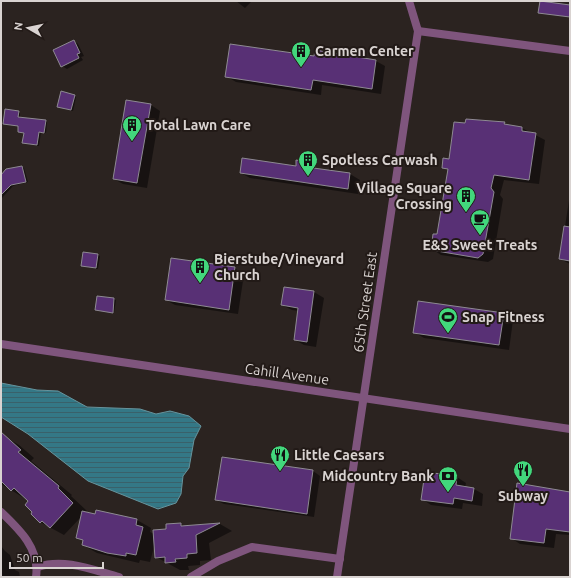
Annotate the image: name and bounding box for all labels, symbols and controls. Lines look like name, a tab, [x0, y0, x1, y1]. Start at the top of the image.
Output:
north arrow	[8, 8, 48, 48]
text: N	[12, 21, 25, 31]
building icon: Carmen Center	[290, 40, 312, 68]
place label: Carmen Center	[315, 43, 414, 59]
building icon: Total Lawn Care	[121, 114, 143, 142]
place label: Total Lawn Care	[146, 117, 251, 133]
building icon: Spotless Carwash	[297, 149, 319, 177]
place label: Spotless Carwash	[322, 152, 438, 168]
place label: Village Square Crossing	[356, 180, 452, 212]
building icon: Village Square Crossing	[455, 185, 477, 213]
cafe icon: E&S Sweet Treats	[469, 208, 491, 236]
place label: E&S Sweet Treats	[423, 237, 538, 253]
street label: 65th Street East	[350, 250, 380, 353]
place label: Bierstube/Vineyard Church	[214, 251, 344, 283]
building icon: Bierstube/Vineyard Church	[189, 256, 211, 284]
sports icon: Snap Fitness	[437, 306, 459, 334]
place label: Snap Fitness	[462, 309, 545, 325]
street label: Cahill Avenue	[244, 360, 330, 388]
restaurant icon: Little Caesars	[269, 444, 291, 472]
place label: Little Caesars	[294, 447, 385, 463]
restaurant icon: Subway	[512, 459, 534, 487]
bank icon: Midcountry Bank	[437, 465, 459, 493]
place label: Midcountry Bank	[322, 468, 434, 484]
place label: Subway	[498, 488, 549, 504]
scale bar	[10, 544, 103, 570]
text: 50 m	[16, 551, 43, 564]

